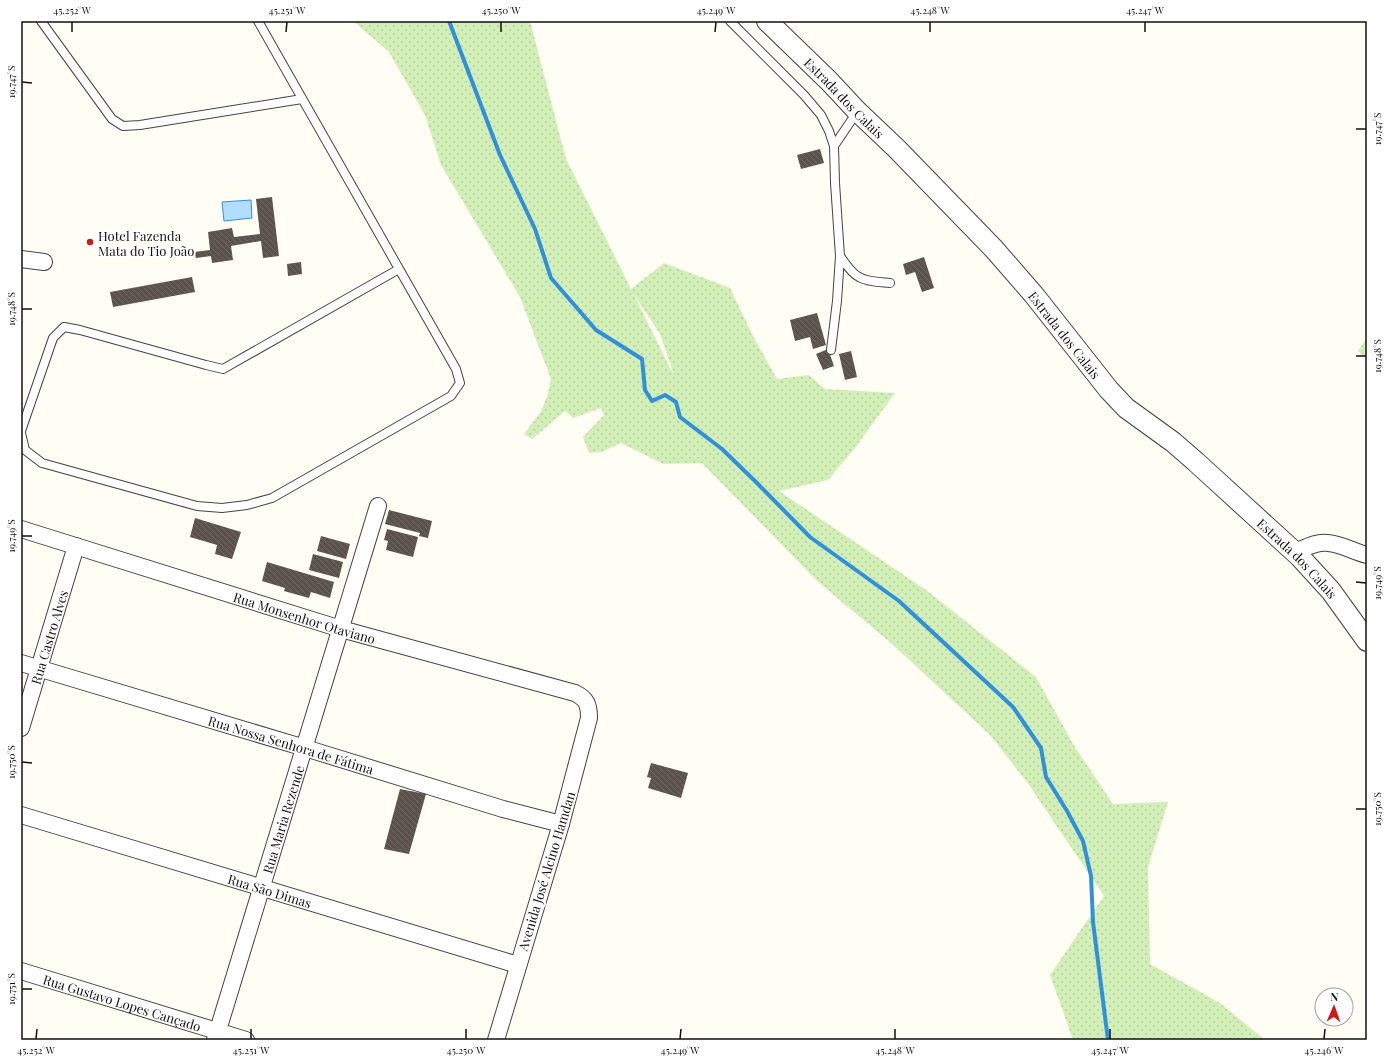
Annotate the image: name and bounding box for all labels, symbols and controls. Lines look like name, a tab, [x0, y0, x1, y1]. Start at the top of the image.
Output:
text: 45.252°W	[53, 3, 92, 17]
text: 45.251°W	[269, 3, 306, 17]
text: 45.250°W	[482, 3, 521, 17]
text: 45.249°W	[697, 3, 736, 17]
text: 45.248°W	[911, 3, 950, 17]
text: 45.247°W	[1126, 3, 1165, 17]
street label: Estrada dos Calais	[801, 54, 888, 141]
text: 19.747°S	[4, 66, 18, 98]
text: 19.747°S	[1370, 113, 1384, 145]
place label: Hotel Fazenda Mata do Tio João	[98, 227, 194, 259]
marker: Hotel Fazenda Mata do Tio João	[85, 237, 95, 247]
street label: Estrada dos Calais	[1025, 287, 1105, 382]
text: 19.748°S	[4, 292, 18, 326]
text: 19.748°S	[1370, 339, 1384, 373]
street label: Estrada dos Calais	[1254, 514, 1342, 601]
text: 19.749°S	[4, 519, 18, 553]
text: 19.749°S	[1370, 566, 1384, 600]
street label: Rua Monsenhor Otaviano	[232, 587, 377, 647]
street label: Rua Castro Alves	[26, 588, 71, 686]
street label: Rua Nossa Senhora de Fátima	[206, 711, 376, 777]
text: 19.750°S	[4, 745, 18, 779]
street label: Rua Maria Rezende	[258, 763, 307, 875]
street label: Avenida José Alcino Hamdan	[513, 789, 578, 954]
text: 19.750°S	[1370, 792, 1384, 826]
street label: Rua São Dimas	[226, 869, 314, 911]
street label: Rua Gustavo Lopes Cançado	[41, 970, 203, 1034]
text: 19.751°S	[4, 973, 18, 1005]
north arrow	[1314, 987, 1354, 1027]
text: N	[1330, 989, 1339, 1004]
text: 45.252°W	[17, 1043, 56, 1057]
text: 45.251°W	[233, 1043, 270, 1057]
text: 45.250°W	[447, 1043, 486, 1057]
text: 45.249°W	[661, 1043, 700, 1057]
text: 45.248°W	[876, 1043, 915, 1057]
text: 45.247°W	[1091, 1043, 1130, 1057]
text: 45.246°W	[1305, 1043, 1344, 1057]

